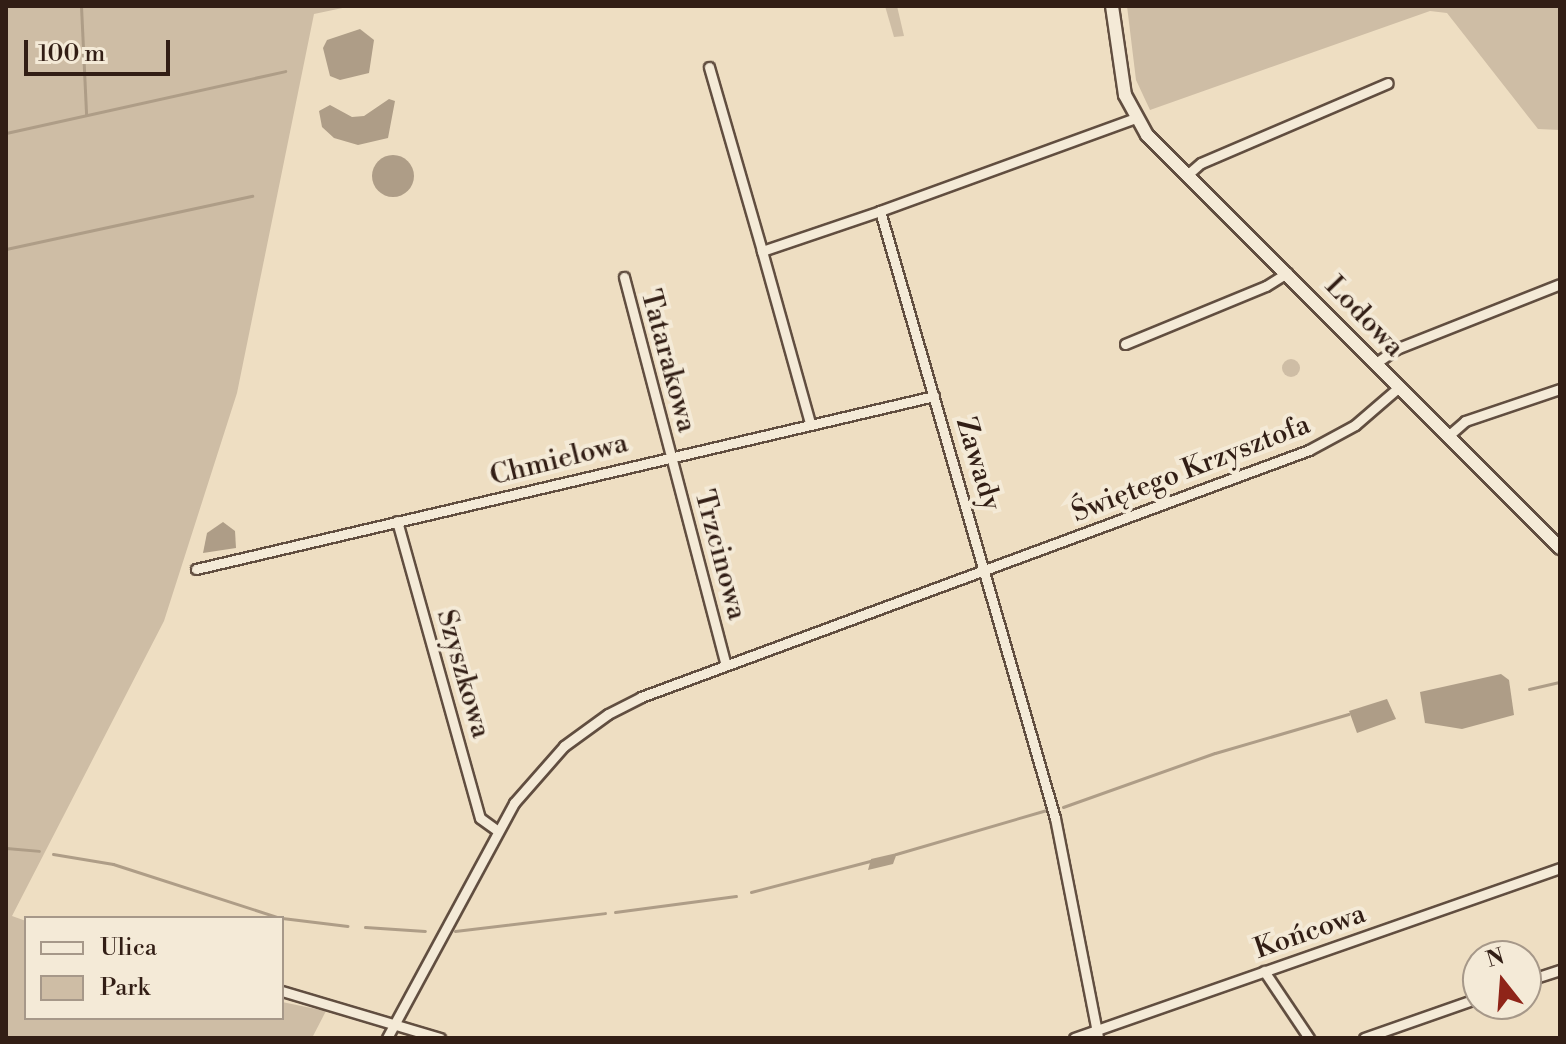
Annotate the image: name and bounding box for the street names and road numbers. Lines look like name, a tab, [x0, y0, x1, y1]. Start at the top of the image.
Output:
street label: Lodowa	[1318, 270, 1410, 364]
street label: Tatarakowa	[633, 286, 703, 436]
street label: Świętego Krzysztofa	[1067, 408, 1315, 530]
street label: Zawady	[948, 413, 1008, 515]
street label: Chmielowa	[487, 427, 631, 493]
street label: Trzcinowa	[687, 486, 753, 624]
street label: Szyszkowa	[429, 606, 497, 742]
street label: Końcowa	[1250, 897, 1370, 967]

